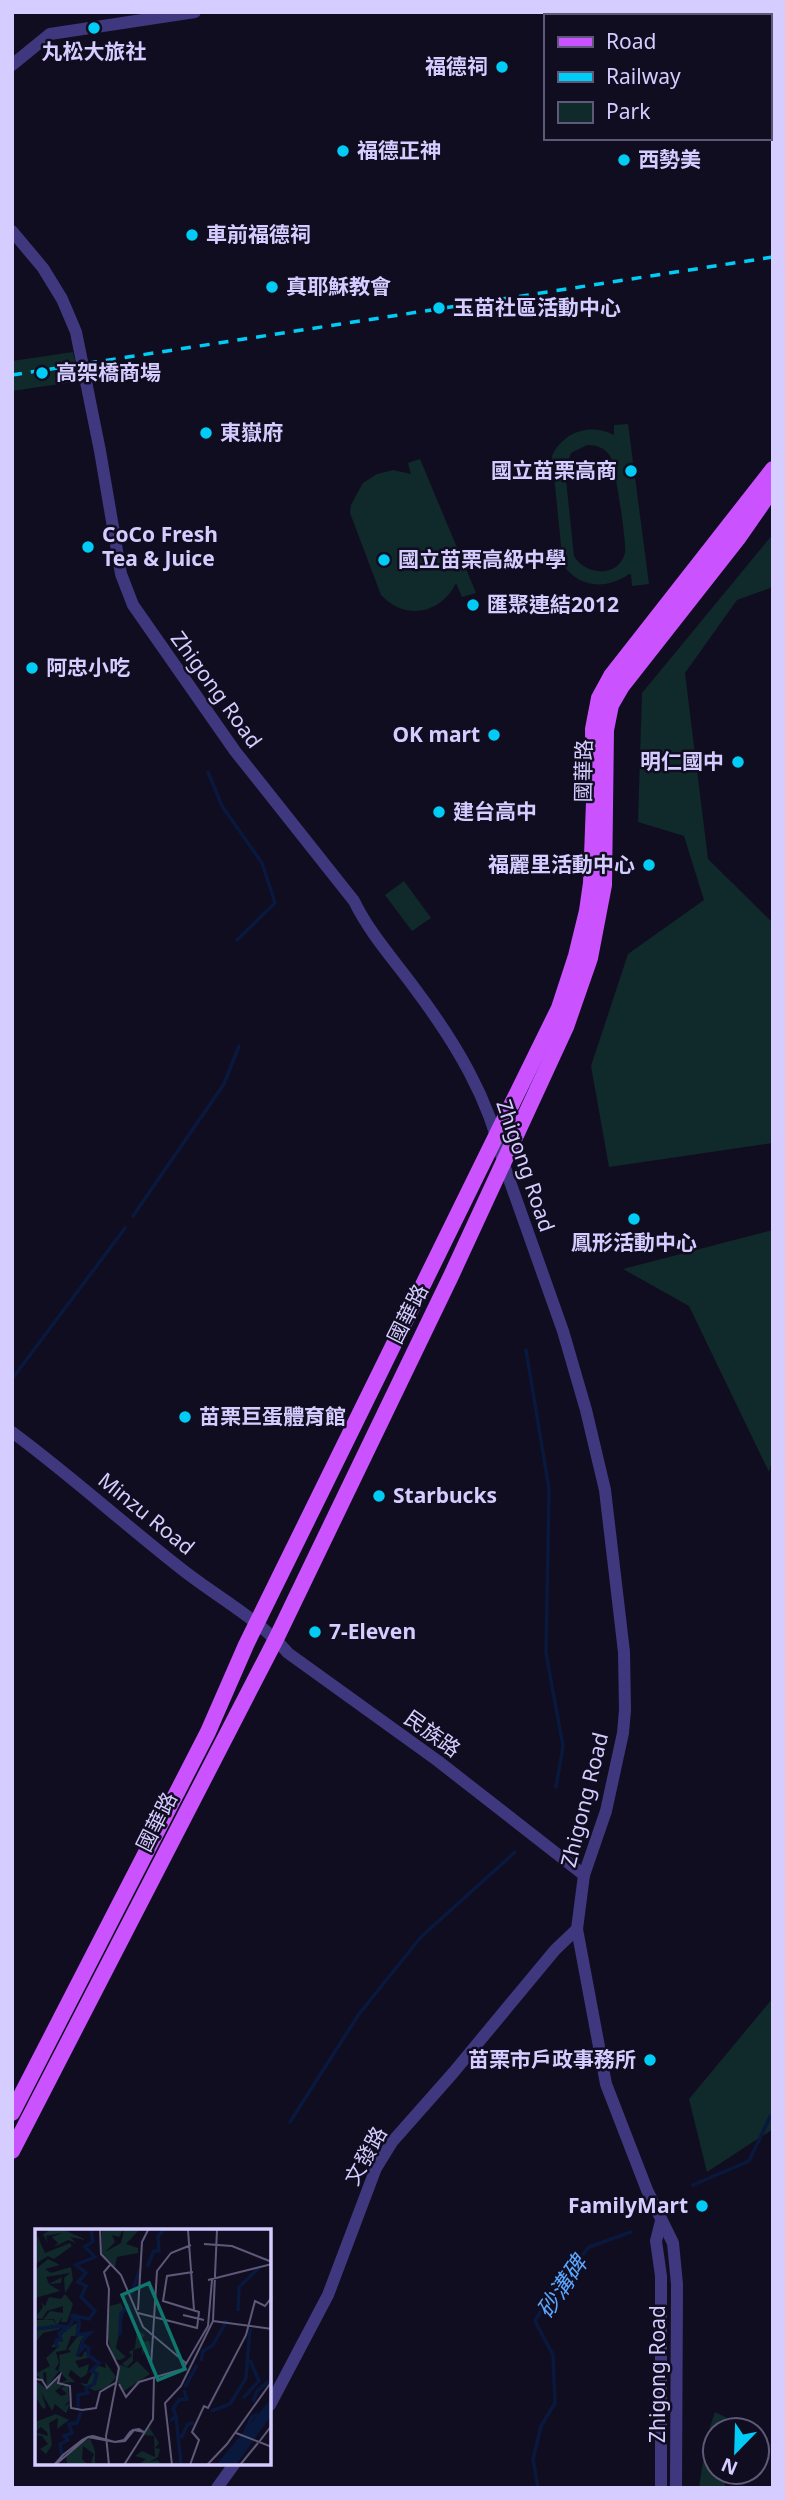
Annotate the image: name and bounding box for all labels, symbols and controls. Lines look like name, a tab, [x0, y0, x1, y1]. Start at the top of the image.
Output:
legend	[544, 14, 771, 140]
marker: 丸松大旅社	[86, 20, 102, 36]
text: Road	[606, 27, 656, 55]
place label: 丸松大旅社	[42, 37, 147, 65]
place label: 福德祠	[425, 52, 488, 80]
marker: 福德祠	[494, 59, 510, 75]
text: Railway	[606, 62, 681, 90]
text: Park	[606, 97, 651, 125]
place label: 福德正神	[357, 136, 441, 164]
marker: 福德正神	[335, 143, 351, 159]
place label: 西勢美	[638, 145, 701, 173]
marker: 西勢美	[616, 152, 632, 168]
place label: 車前福德祠	[206, 220, 311, 248]
marker: 車前福德祠	[184, 227, 200, 243]
place label: 真耶穌教會	[286, 272, 391, 300]
marker: 真耶穌教會	[264, 279, 280, 295]
place label: 玉苗社區活動中心	[453, 293, 621, 321]
marker: 玉苗社區活動中心	[431, 300, 447, 316]
place label: 高架橋商場	[56, 358, 161, 386]
marker: 高架橋商場	[34, 365, 50, 381]
place label: 東嶽府	[220, 418, 283, 446]
marker: 東嶽府	[198, 425, 214, 441]
place label: 國立苗栗高商	[491, 456, 617, 484]
marker: 國立苗栗高商	[623, 463, 639, 479]
place label: CoCo Fresh Tea & Juice	[102, 520, 218, 572]
marker: CoCo Fresh Tea & Juice	[80, 539, 96, 555]
place label: 國立苗栗高級中學	[398, 545, 566, 573]
marker: 國立苗栗高級中學	[376, 552, 392, 568]
place label: 匯聚連結2012	[487, 590, 619, 618]
marker: 匯聚連結2012	[465, 597, 481, 613]
street label: Zhigong Road	[165, 625, 269, 753]
place label: 阿忠小吃	[46, 653, 130, 681]
marker: 阿忠小吃	[24, 660, 40, 676]
place label: OK mart	[392, 720, 480, 748]
marker: OK mart	[486, 727, 502, 743]
street label: 國華路	[568, 739, 598, 803]
place label: 明仁國中	[640, 747, 724, 775]
marker: 明仁國中	[730, 754, 746, 770]
place label: 建台高中	[453, 797, 537, 825]
marker: 建台高中	[431, 804, 447, 820]
place label: 福麗里活動中心	[488, 850, 635, 878]
marker: 福麗里活動中心	[641, 857, 657, 873]
street label: Zhigong Road	[490, 1096, 562, 1235]
marker: 鳳形活動中心	[626, 1211, 642, 1227]
place label: 鳳形活動中心	[571, 1228, 697, 1256]
street label: 國華路	[380, 1279, 434, 1348]
place label: 苗栗巨蛋體育館	[199, 1402, 346, 1430]
marker: 苗栗巨蛋體育館	[177, 1409, 193, 1425]
street label: Minzu Road	[93, 1466, 201, 1561]
place label: Starbucks	[393, 1481, 497, 1509]
marker: Starbucks	[371, 1488, 387, 1504]
place label: 7-Eleven	[329, 1617, 416, 1645]
marker: 7-Eleven	[307, 1624, 323, 1640]
street label: 民族路	[399, 1703, 466, 1763]
street label: Zhigong Road	[554, 1729, 614, 1870]
street label: 國華路	[129, 1787, 183, 1856]
place label: 苗栗市戶政事務所	[468, 2045, 636, 2073]
marker: 苗栗市戶政事務所	[642, 2052, 658, 2068]
street label: 文發路	[338, 2121, 393, 2190]
place label: FamilyMart	[568, 2191, 688, 2219]
marker: FamilyMart	[694, 2198, 710, 2214]
inset map	[35, 2229, 271, 2465]
water label: 砂溝碑	[529, 2246, 595, 2324]
street label: Zhigong Road	[643, 2305, 671, 2443]
north arrow	[701, 2416, 771, 2486]
text: N	[717, 2452, 742, 2482]

